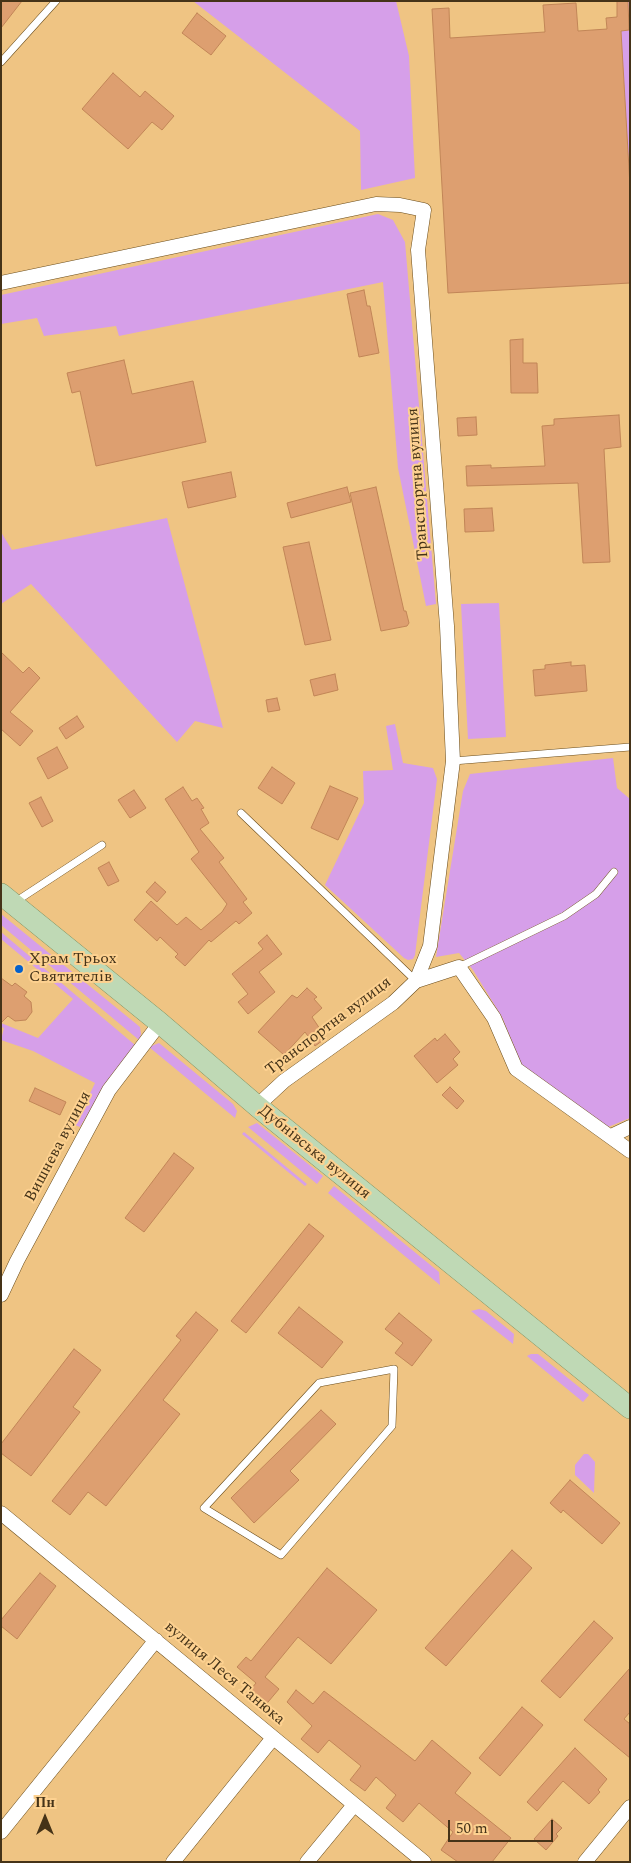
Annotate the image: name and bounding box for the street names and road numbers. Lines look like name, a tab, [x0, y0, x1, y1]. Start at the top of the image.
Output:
street label: Транспортна вулиця	[404, 407, 434, 561]
street label: Транспортна вулиця	[262, 973, 396, 1081]
street label: Вишнева вулиця	[22, 1088, 96, 1206]
street label: Дубнівська вулиця	[254, 1102, 374, 1204]
street label: вулиця Леся Танюка	[160, 1618, 288, 1730]

